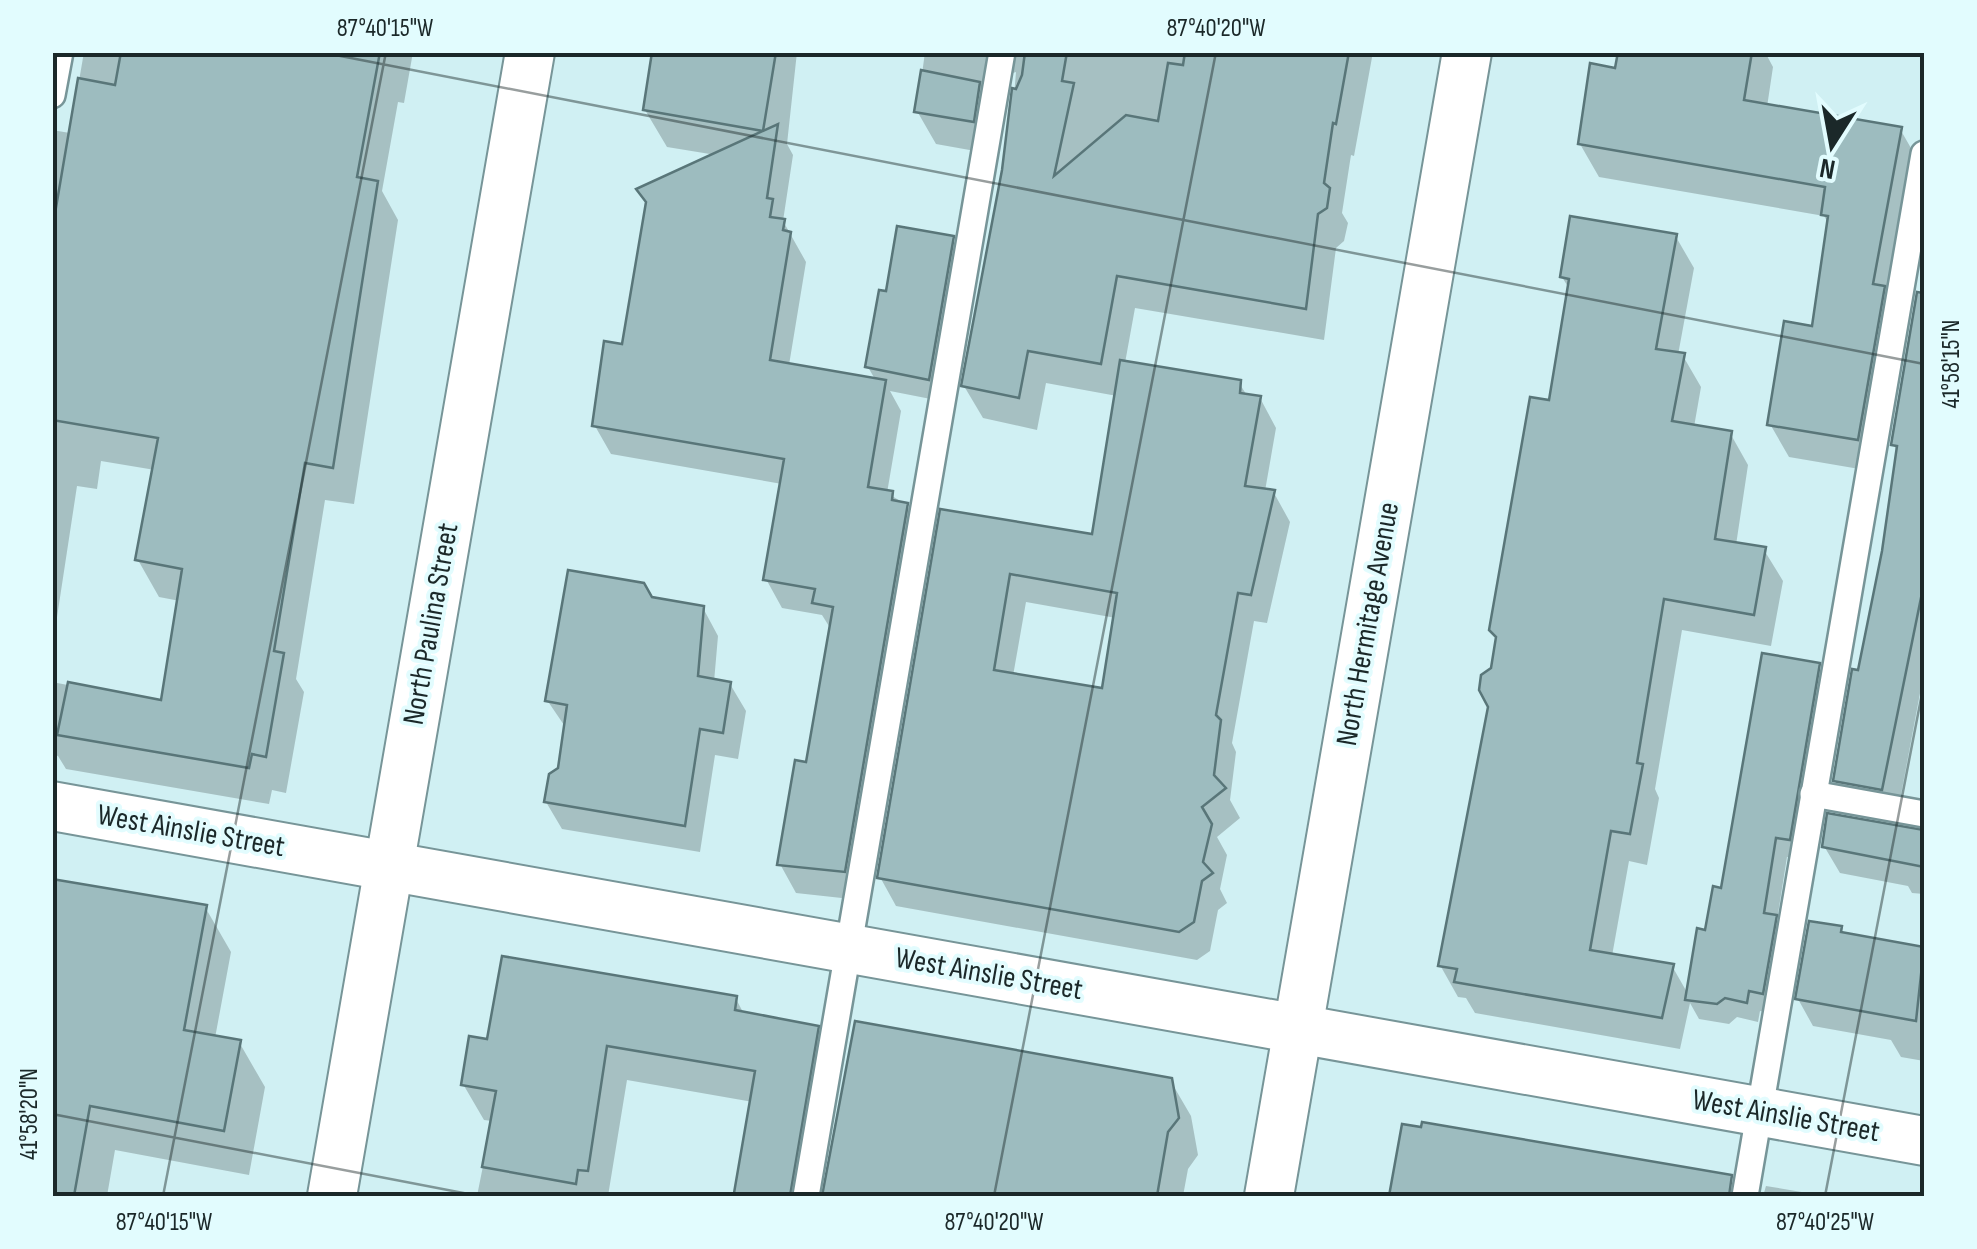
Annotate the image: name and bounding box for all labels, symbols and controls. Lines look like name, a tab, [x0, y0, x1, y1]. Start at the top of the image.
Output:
text: 87°40'15"W	[337, 13, 433, 44]
text: 87°40'20"W	[1166, 13, 1266, 44]
north arrow	[1782, 95, 1882, 195]
text: N	[1817, 150, 1838, 186]
text: 41°58'15"N	[1936, 319, 1967, 409]
street label: North Hermitage Avenue	[1329, 499, 1407, 749]
street label: North Paulina Street	[396, 520, 466, 728]
street label: West Ainslie Street	[94, 797, 288, 865]
street label: West Ainslie Street	[892, 940, 1086, 1008]
text: 41°58'20"N	[14, 1068, 45, 1160]
street label: West Ainslie Street	[1689, 1082, 1883, 1150]
text: 87°40'15"W	[116, 1207, 212, 1238]
text: 87°40'20"W	[944, 1207, 1044, 1238]
text: 87°40'25"W	[1776, 1207, 1874, 1238]

